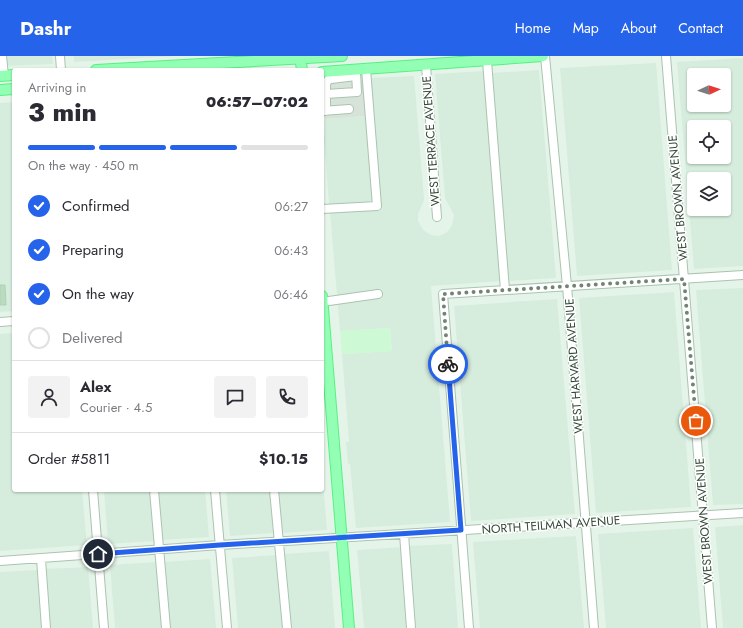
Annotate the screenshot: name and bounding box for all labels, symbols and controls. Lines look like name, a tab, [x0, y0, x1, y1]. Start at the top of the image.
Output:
text: Dashr	[20, 15, 71, 42]
text: Home	[515, 18, 551, 38]
text: Map	[573, 18, 599, 38]
text: About	[621, 18, 656, 38]
text: Contact	[678, 18, 723, 38]
north arrow	[687, 68, 731, 112]
map controls	[687, 68, 731, 216]
street label: WEST TERRACE AVENUE	[417, 75, 445, 207]
text: Arriving in	[28, 78, 86, 97]
text: 06:57–07:02	[206, 91, 308, 113]
text: 3 min	[28, 93, 97, 131]
button: locate	[687, 120, 731, 164]
street label: WEST BROWN AVENUE	[664, 134, 692, 262]
text: On the way · 450 m	[28, 156, 139, 175]
button: layers	[687, 172, 731, 216]
icon: check	[28, 195, 50, 217]
text: Confirmed	[62, 195, 130, 217]
text: 06:27	[275, 197, 308, 216]
icon: check	[28, 239, 50, 261]
text: Preparing	[62, 239, 124, 261]
text: 06:43	[274, 241, 308, 260]
icon: check	[28, 283, 50, 305]
text: On the way	[62, 283, 134, 305]
text: 06:46	[274, 285, 308, 304]
street label: WEST HARVARD AVENUE	[560, 298, 588, 434]
text: Delivered	[62, 327, 123, 349]
courier	[428, 344, 468, 384]
icon: bike	[437, 353, 459, 375]
button: person	[28, 376, 70, 418]
text: Alex	[80, 376, 111, 398]
button: chat	[214, 376, 256, 418]
button: phone	[266, 376, 308, 418]
text: Courier · 4.5	[80, 398, 152, 417]
pin	[679, 404, 713, 438]
icon: bag	[685, 410, 707, 432]
text: Order #5811	[28, 448, 110, 470]
text: $10.15	[259, 448, 308, 470]
street label: WEST BROWN AVENUE	[691, 457, 717, 585]
street label: NORTH TEILMAN AVENUE	[481, 511, 621, 539]
pin	[81, 537, 115, 571]
icon: home	[87, 543, 109, 565]

